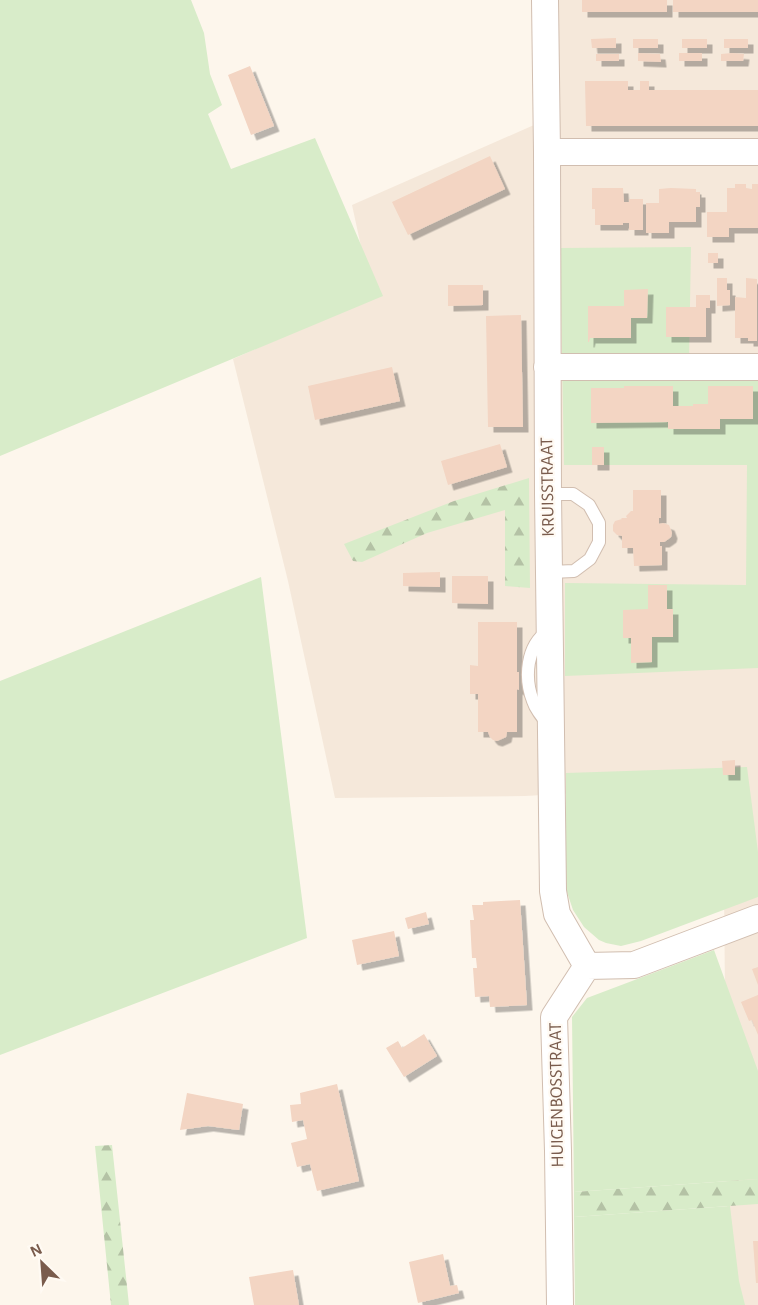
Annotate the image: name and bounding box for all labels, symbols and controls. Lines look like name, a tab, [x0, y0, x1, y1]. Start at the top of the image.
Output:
street label: KRUISSTRAAT	[538, 437, 558, 537]
street label: HUIGENBOSSTRAAT	[547, 1022, 567, 1168]
north arrow	[12, 1233, 72, 1293]
text: N	[28, 1241, 45, 1260]

